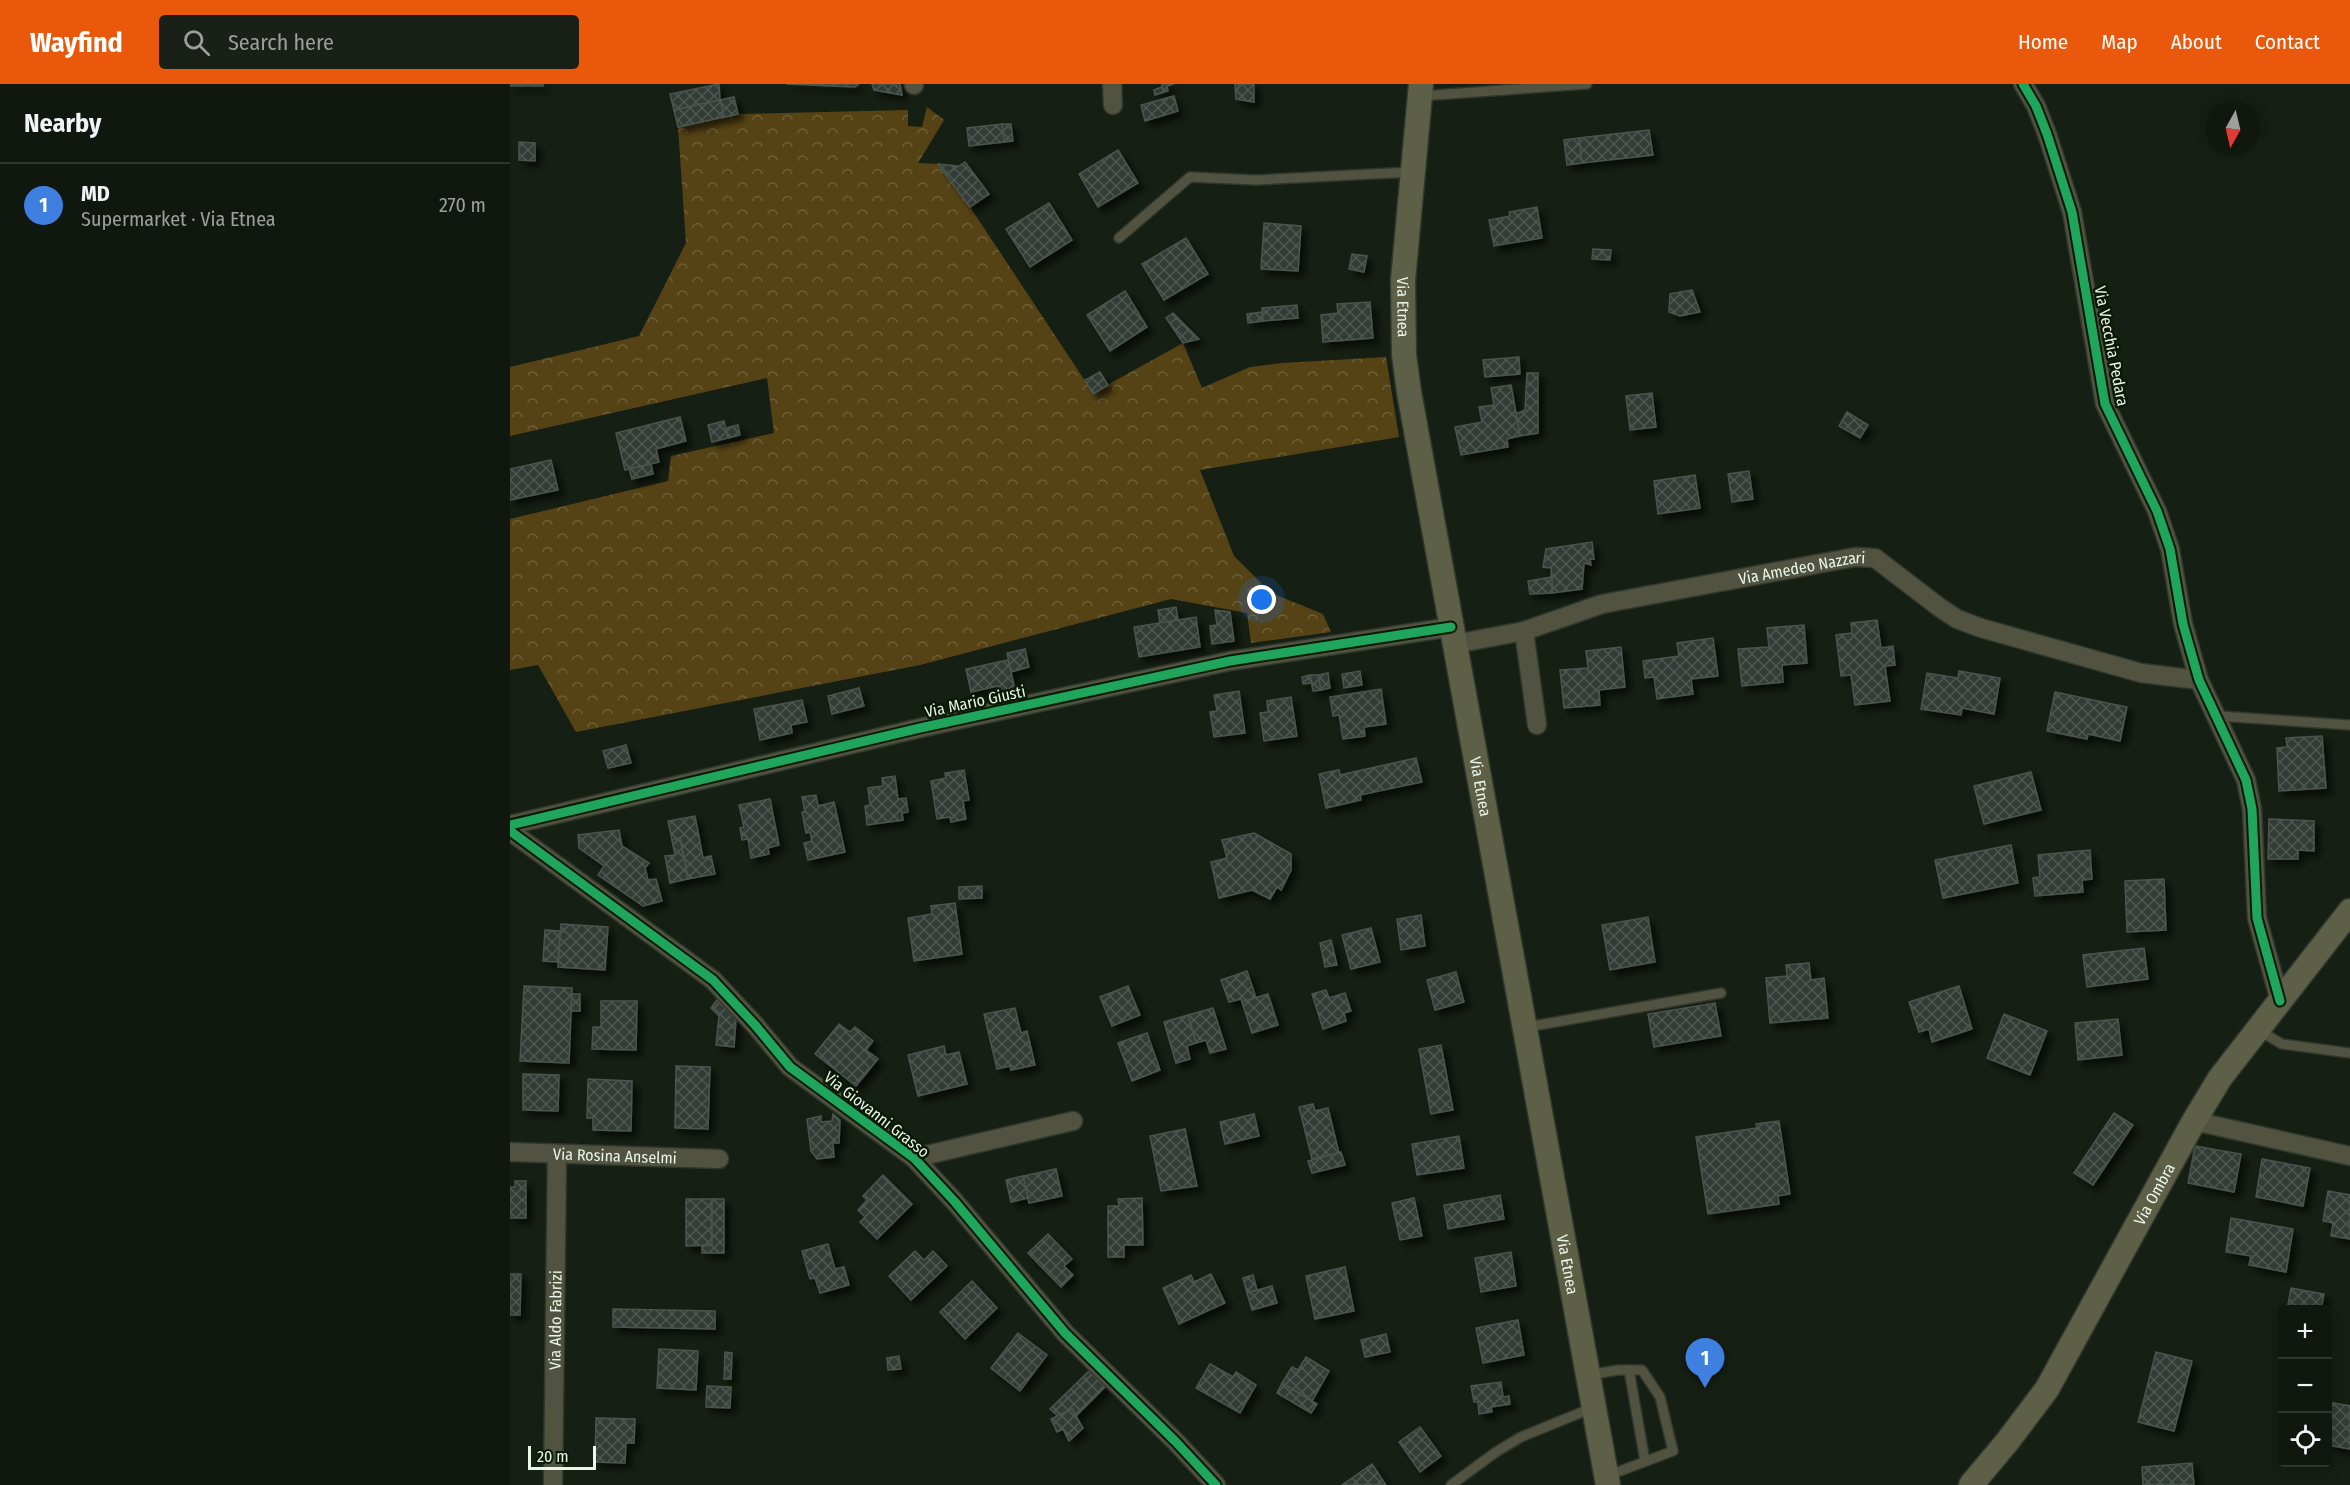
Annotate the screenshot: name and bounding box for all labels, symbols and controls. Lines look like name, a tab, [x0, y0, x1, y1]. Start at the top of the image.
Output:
search box	[159, 15, 579, 69]
text: Wayfind	[30, 26, 123, 59]
icon: search	[180, 26, 213, 59]
text: Search here	[228, 29, 334, 56]
text: Home	[2018, 29, 2068, 55]
text: Map	[2101, 29, 2138, 55]
text: About	[2171, 29, 2222, 55]
text: Contact	[2255, 29, 2320, 55]
north arrow	[2206, 102, 2260, 156]
text: Nearby	[24, 108, 101, 139]
text: MD	[81, 180, 110, 207]
text: 1	[39, 193, 48, 217]
text: 270 m	[439, 193, 486, 217]
text: Supermarket · Via Etnea	[81, 207, 276, 231]
street label: Via Etnea	[1393, 277, 1413, 338]
street label: Via Vecchia Pedara	[2091, 284, 2133, 408]
street label: Via Amedeo Nazzari	[1737, 548, 1866, 588]
your location	[1247, 585, 1276, 614]
street label: Via Mario Giusti	[923, 682, 1027, 721]
street label: Via Etnea	[1466, 755, 1495, 818]
street label: Via Giovanni Grasso	[820, 1067, 933, 1161]
street label: Via Rosina Anselmi	[553, 1144, 677, 1168]
street label: Via Ombra	[2130, 1160, 2179, 1228]
street label: Via Etnea	[1553, 1233, 1582, 1296]
street label: Via Aldo Fabrizi	[545, 1270, 566, 1370]
map controls	[2278, 1305, 2332, 1467]
button: +	[2278, 1305, 2332, 1359]
pin: 1	[1686, 1338, 1724, 1388]
button: −	[2278, 1359, 2332, 1413]
button: locate	[2278, 1413, 2332, 1467]
scale bar	[528, 1443, 596, 1470]
text: 20 m	[537, 1447, 568, 1466]

